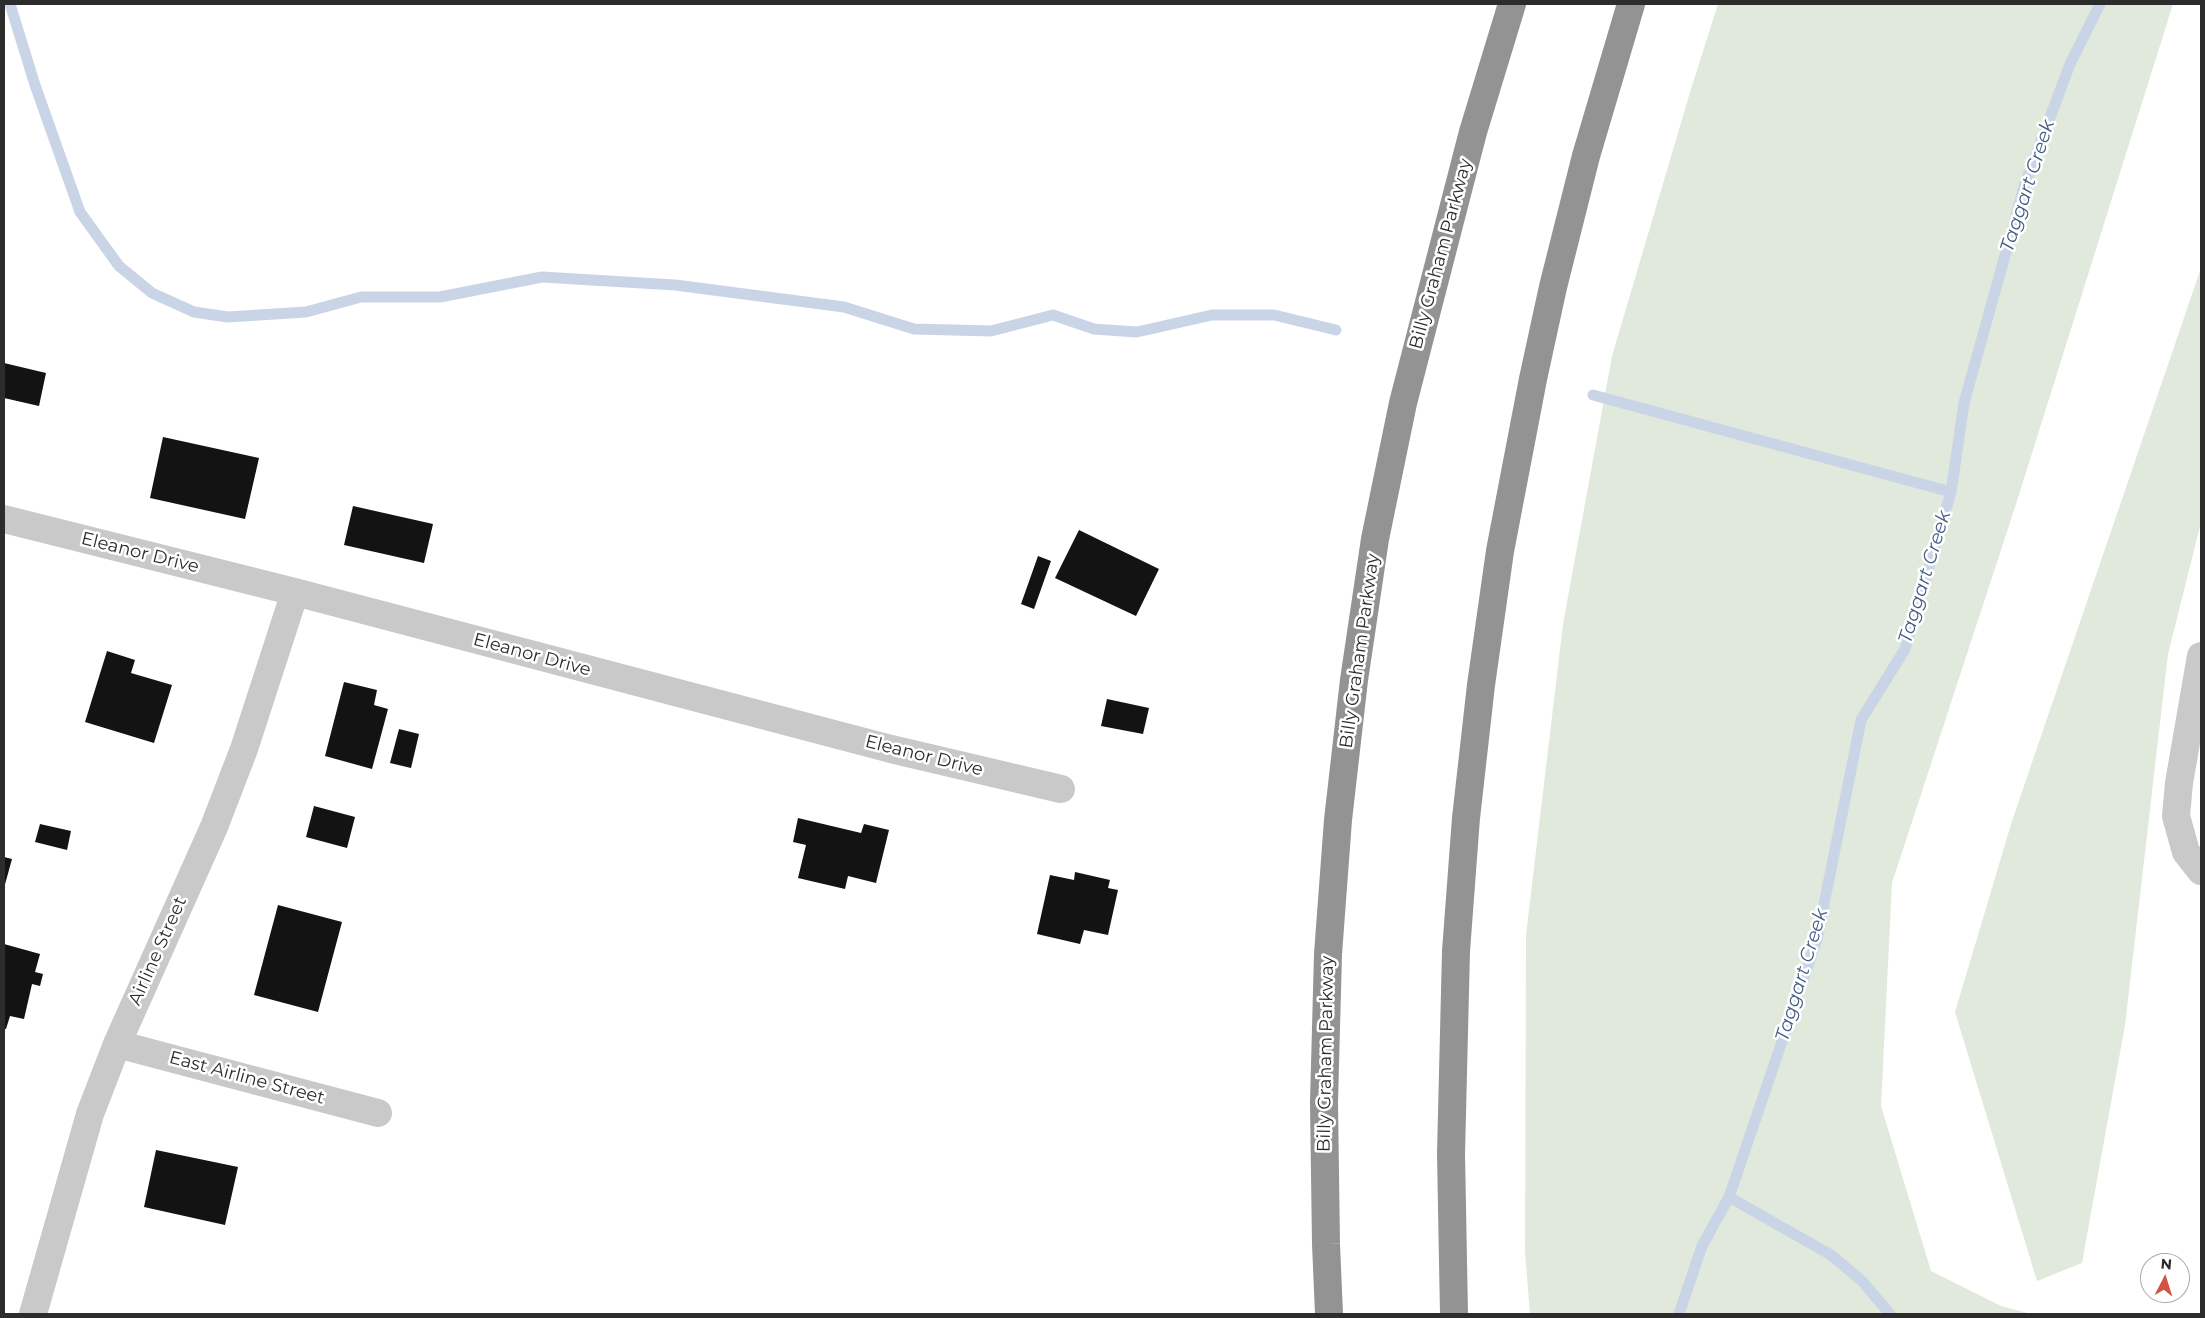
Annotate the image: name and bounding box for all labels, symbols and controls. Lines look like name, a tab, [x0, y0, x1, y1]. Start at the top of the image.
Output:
water label: Taggart Creek	[1996, 117, 2060, 255]
street label: Billy Graham Parkway	[1405, 156, 1477, 352]
water label: Taggart Creek	[1894, 508, 1956, 646]
street label: Eleanor Drive	[79, 528, 201, 578]
street label: Billy Graham Parkway	[1336, 552, 1384, 750]
street label: Eleanor Drive	[471, 629, 593, 681]
street label: Eleanor Drive	[863, 731, 985, 781]
street label: Airline Street	[124, 893, 192, 1009]
water label: Taggart Creek	[1771, 906, 1833, 1044]
street label: Billy Graham Parkway	[1313, 956, 1339, 1152]
street label: East Airline Street	[167, 1047, 327, 1109]
north arrow	[2140, 1253, 2190, 1303]
text: N	[2160, 1255, 2173, 1274]

